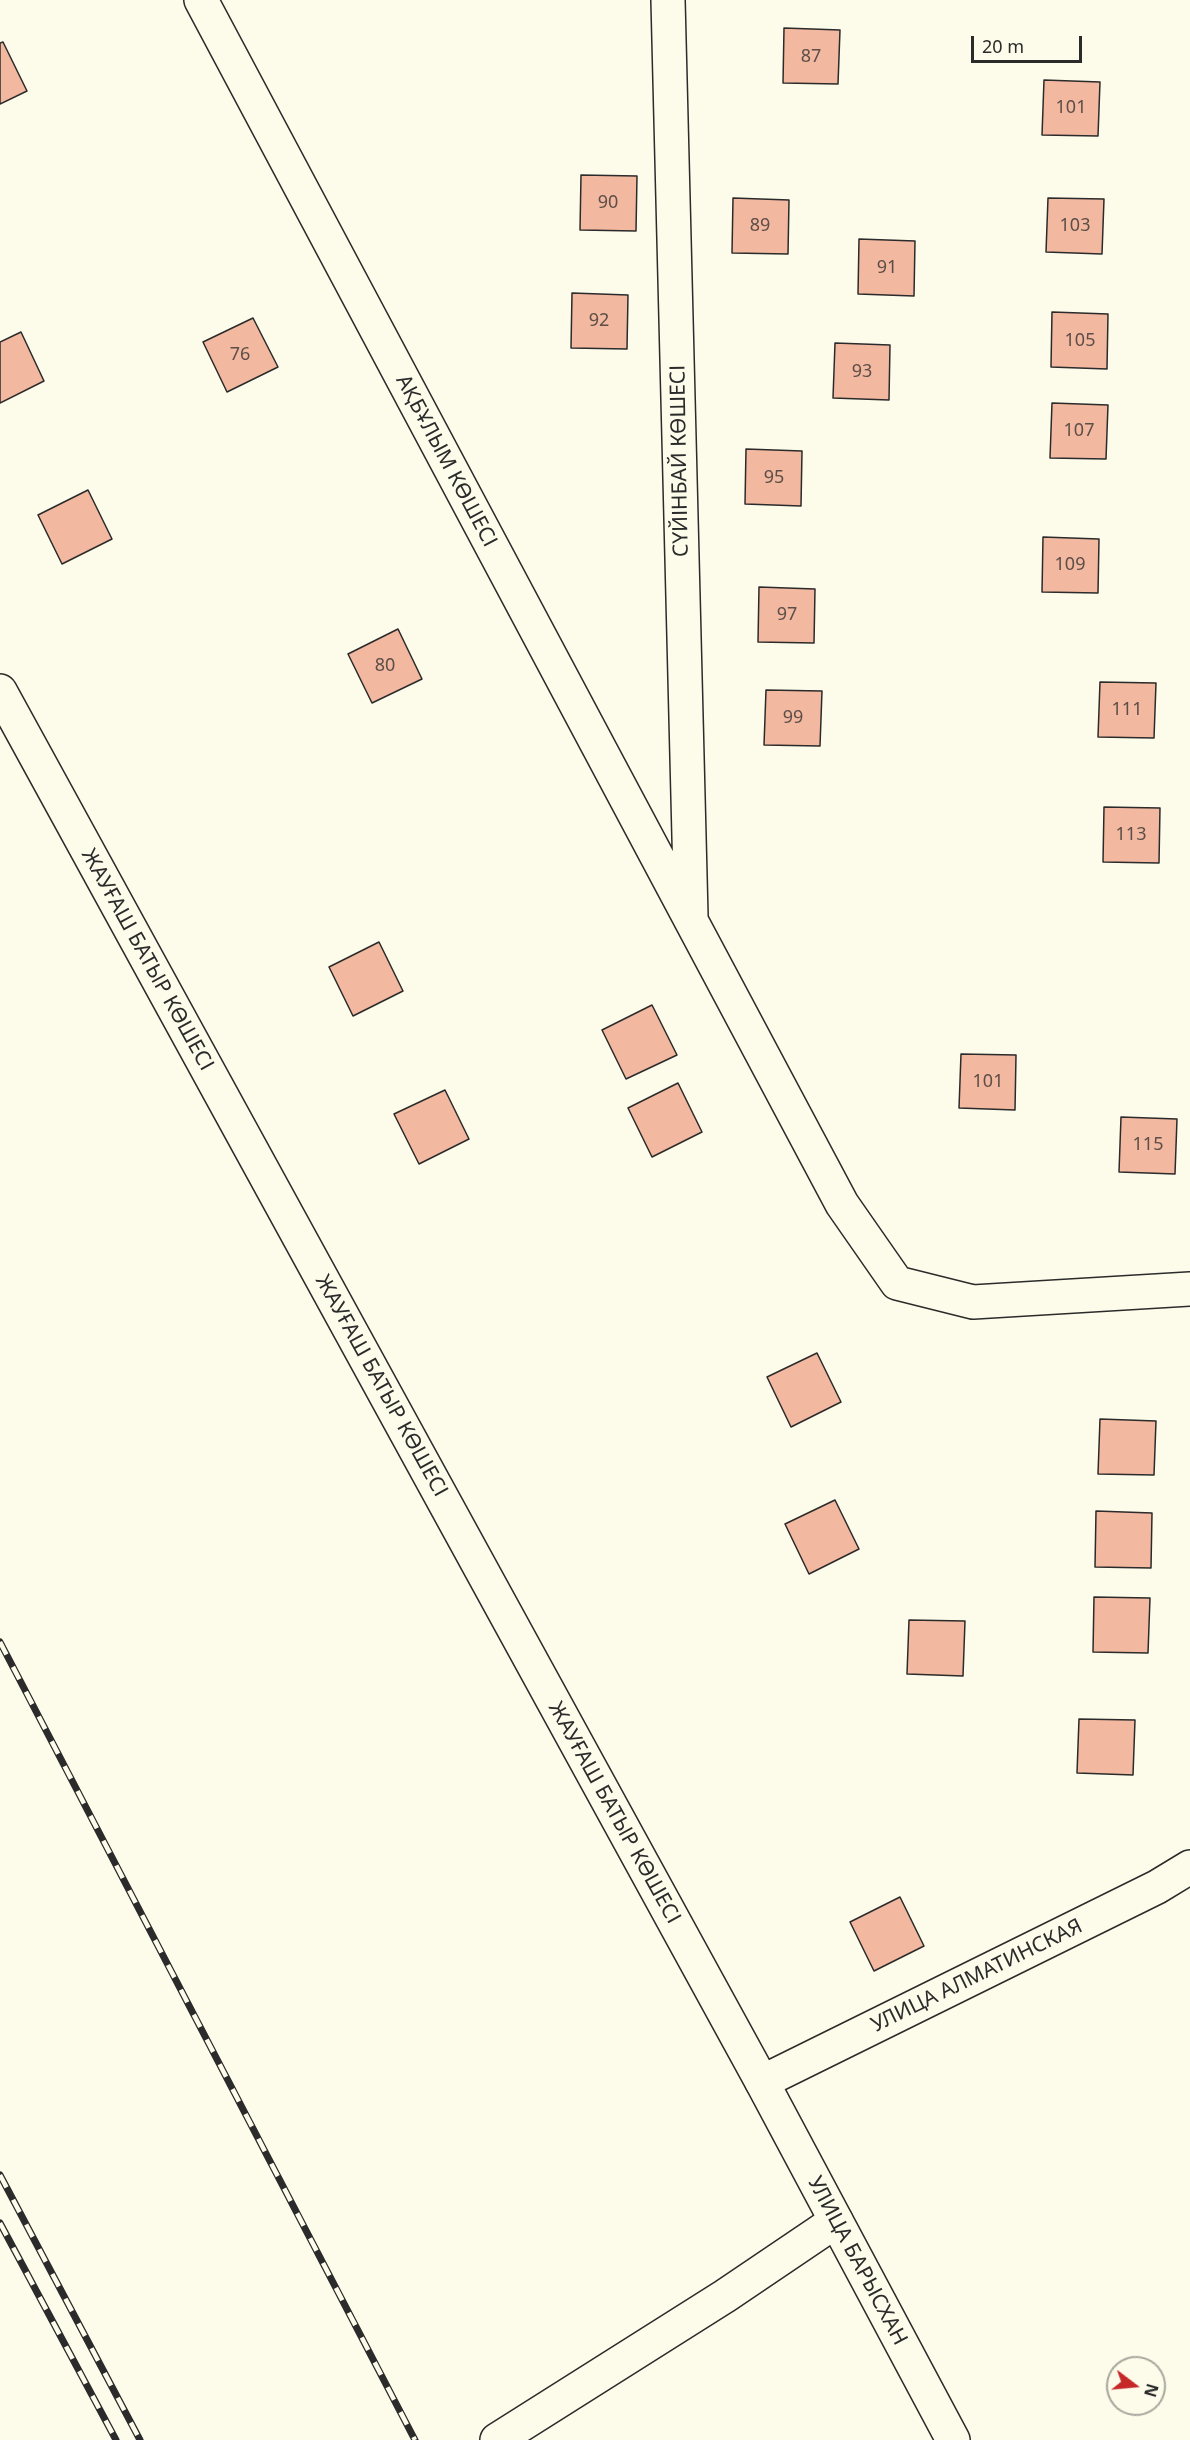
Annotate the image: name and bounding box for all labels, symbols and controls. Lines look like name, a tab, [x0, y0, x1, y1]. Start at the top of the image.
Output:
scale bar	[974, 24, 1085, 62]
text: 20 m	[982, 34, 1024, 58]
house number: 87	[801, 46, 821, 68]
house number: 101	[1056, 97, 1086, 119]
house number: 90	[598, 192, 618, 214]
house number: 89	[750, 215, 770, 237]
house number: 103	[1060, 215, 1090, 237]
house number: 91	[877, 257, 897, 279]
house number: 92	[589, 310, 609, 332]
house number: 105	[1065, 330, 1095, 352]
house number: 76	[230, 344, 250, 366]
house number: 93	[852, 361, 872, 383]
street label: СҮЙІНБАЙ КӨШЕСІ	[666, 365, 694, 557]
street label: АҚБҰЛЫМ КӨШЕСІ	[390, 371, 502, 551]
house number: 107	[1064, 420, 1094, 442]
house number: 95	[764, 467, 784, 489]
house number: 109	[1055, 554, 1085, 576]
house number: 97	[777, 604, 797, 626]
house number: 80	[375, 655, 395, 677]
house number: 111	[1112, 699, 1142, 721]
house number: 99	[783, 707, 803, 729]
house number: 113	[1116, 824, 1146, 846]
street label: ЖАУҒАШ БАТЫР КӨШЕСІ	[75, 845, 219, 1075]
house number: 101	[973, 1071, 1003, 1093]
house number: 115	[1133, 1134, 1163, 1156]
street label: ЖАУҒАШ БАТЫР КӨШЕСІ	[309, 1271, 453, 1501]
street label: ЖАУҒАШ БАТЫР КӨШЕСІ	[542, 1698, 686, 1928]
street label: УЛИЦА АЛМАТИНСКАЯ	[867, 1914, 1087, 2038]
street label: УЛИЦА БАРЫСХАН	[802, 2172, 912, 2350]
north arrow	[1106, 2356, 1166, 2416]
text: N	[1139, 2381, 1164, 2400]

